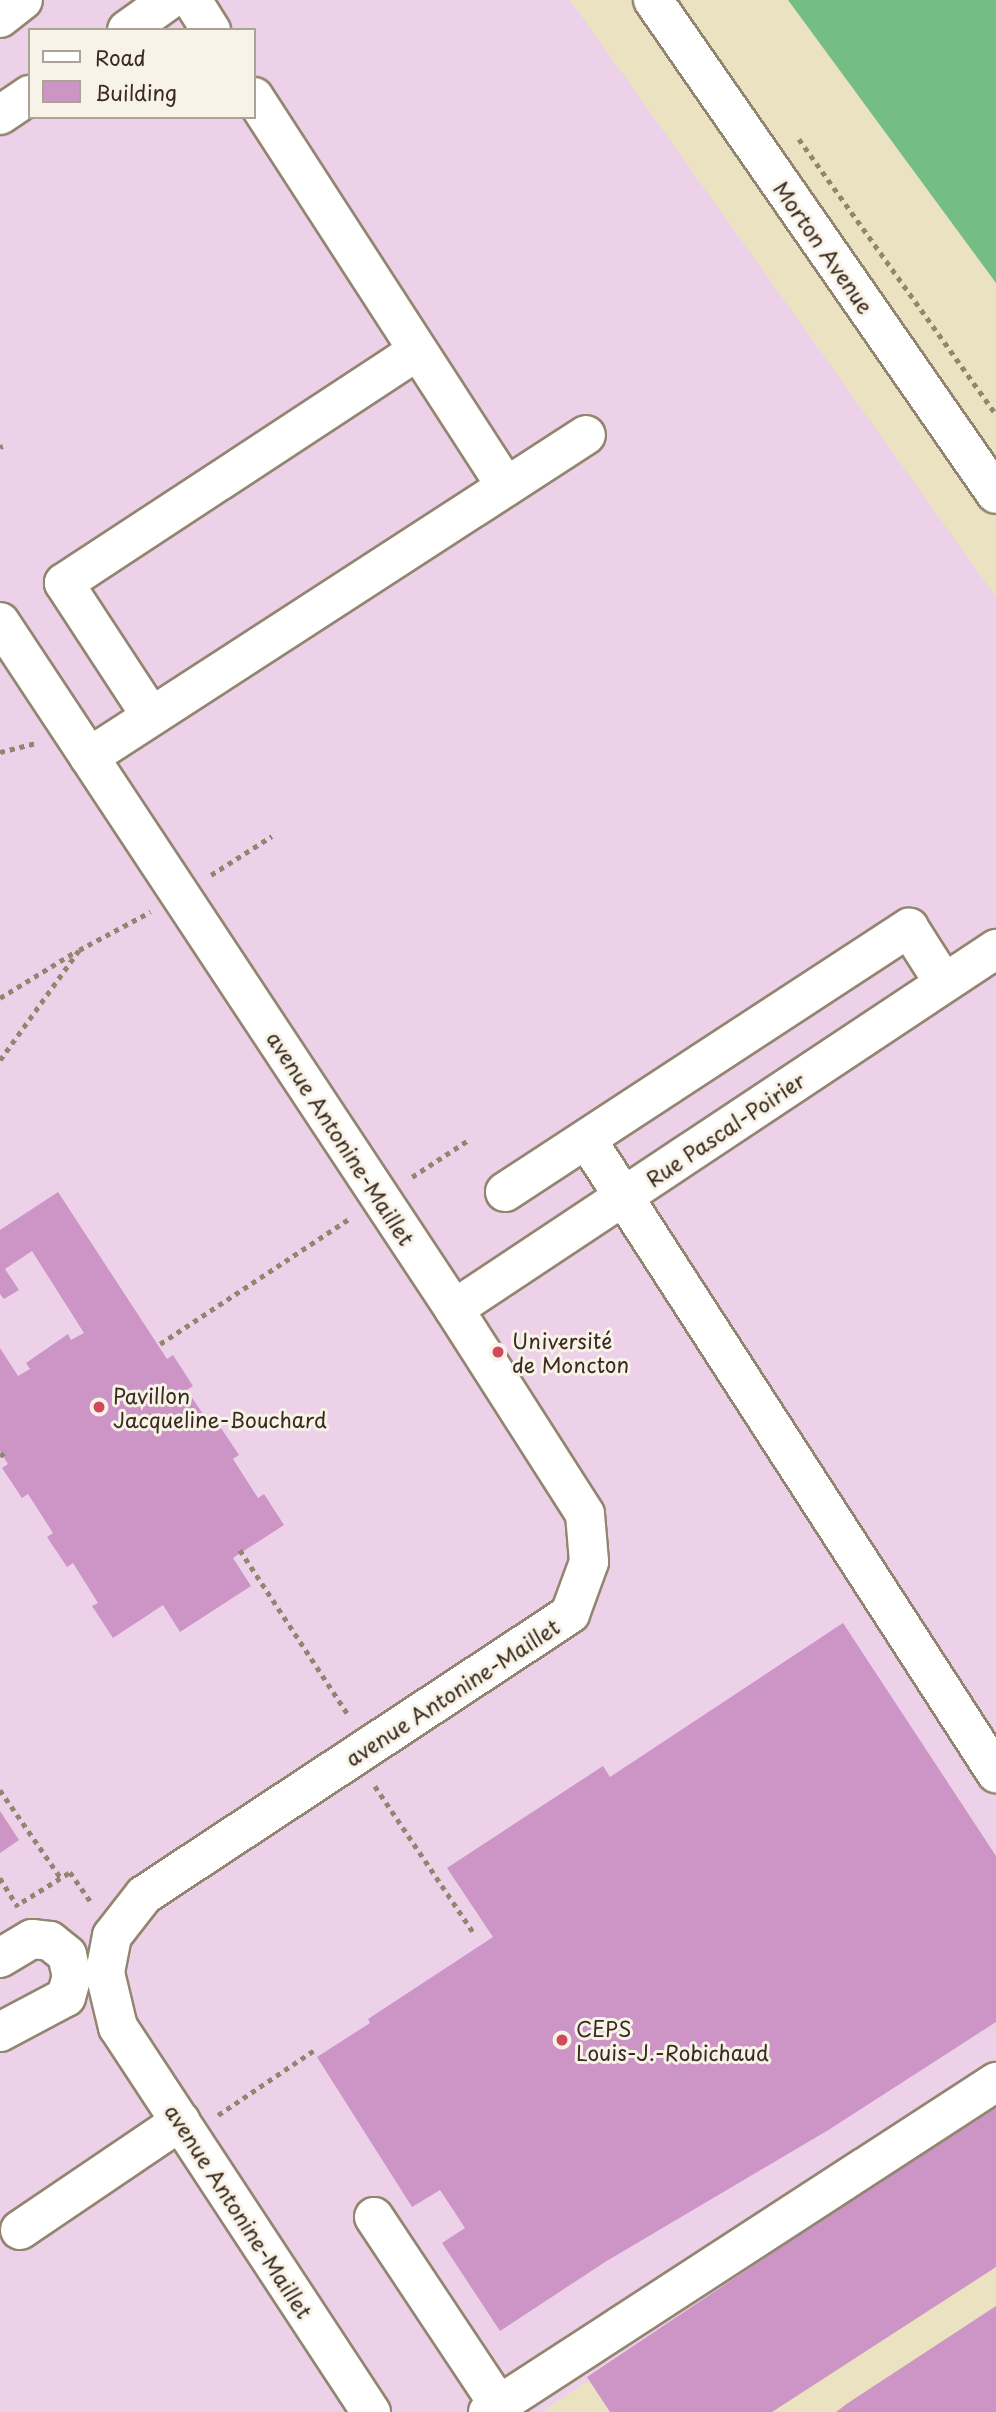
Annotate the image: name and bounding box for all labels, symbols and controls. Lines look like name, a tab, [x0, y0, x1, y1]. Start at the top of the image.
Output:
legend	[28, 28, 256, 119]
text: Road	[95, 41, 146, 73]
text: Building	[95, 76, 177, 108]
street label: Morton Avenue	[770, 177, 878, 317]
street label: avenue Antonine-Maillet	[263, 1027, 419, 1249]
street label: Rue Pascal-Poirier	[640, 1066, 810, 1192]
place label: Université de Moncton	[512, 1327, 629, 1377]
marker: Université de Moncton	[490, 1344, 506, 1360]
place label: Pavillon Jacqueline-Bouchard	[113, 1382, 327, 1432]
marker: Pavillon Jacqueline-Bouchard	[91, 1399, 107, 1415]
street label: avenue Antonine-Maillet	[341, 1614, 563, 1770]
place label: CEPS Louis-J.-Robichaud	[576, 2015, 769, 2065]
marker: CEPS Louis-J.-Robichaud	[554, 2032, 570, 2048]
street label: avenue Antonine-Maillet	[161, 2100, 317, 2322]

